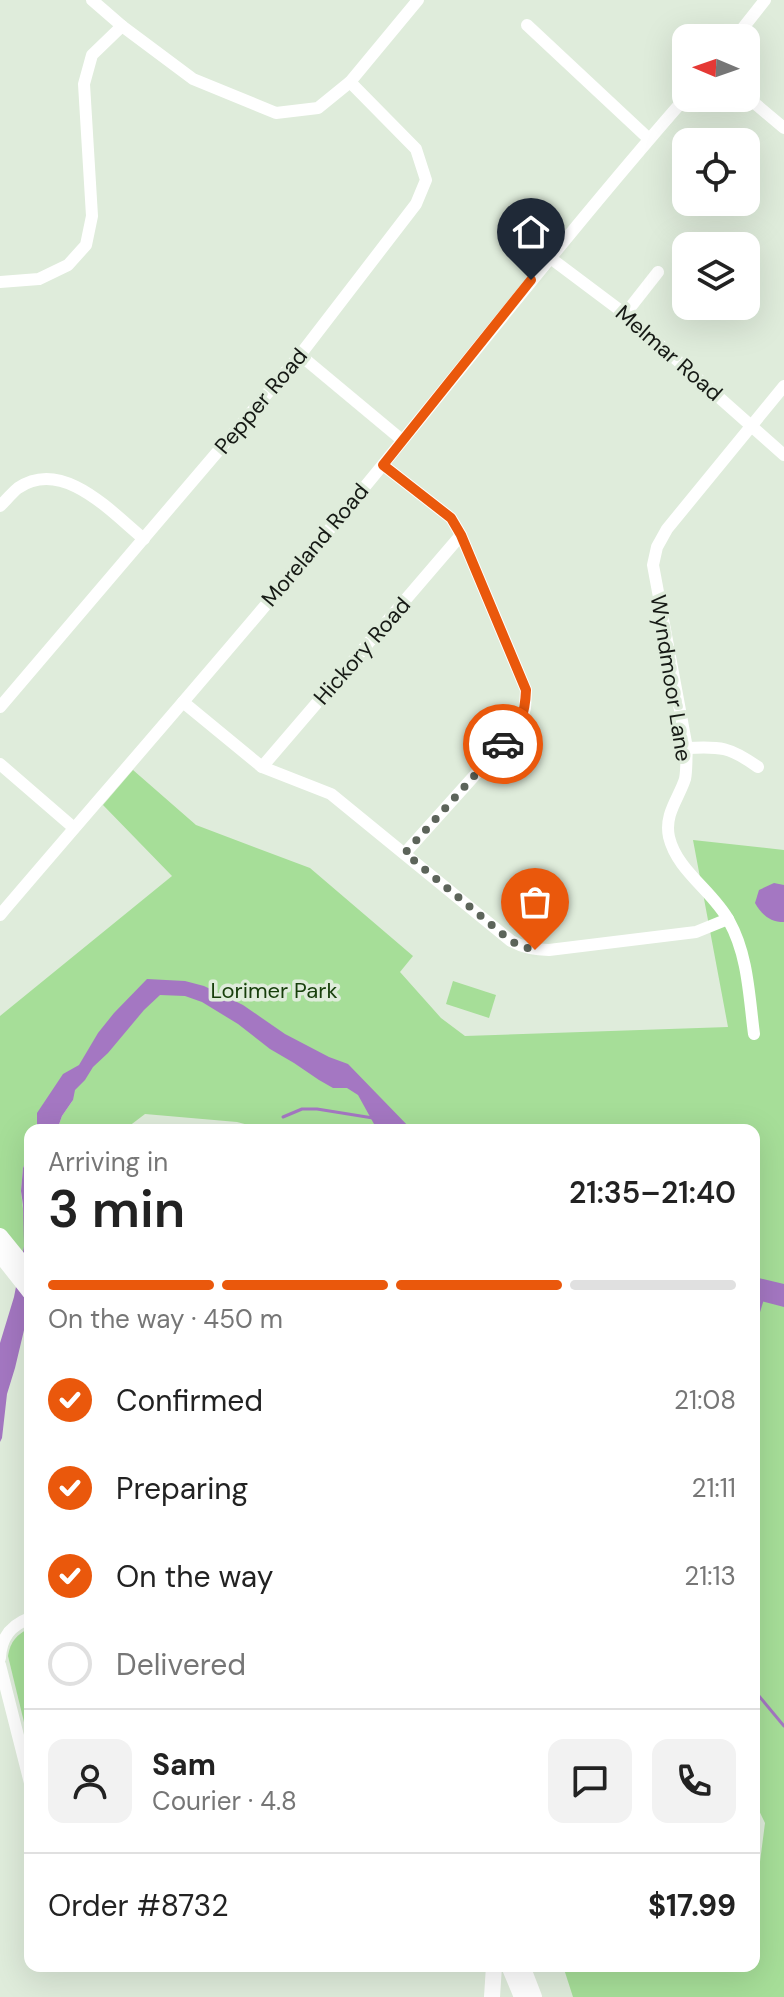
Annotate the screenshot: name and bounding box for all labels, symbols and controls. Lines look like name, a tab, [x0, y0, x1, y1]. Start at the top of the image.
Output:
north arrow	[672, 24, 760, 112]
map controls	[672, 24, 760, 320]
button: locate	[672, 128, 760, 216]
pin	[497, 198, 565, 280]
icon: home	[509, 210, 553, 254]
button: layers	[672, 232, 760, 320]
street label: Melmar Road	[609, 299, 729, 407]
street label: Pepper Road	[208, 342, 314, 460]
street label: Moreland Road	[255, 477, 375, 613]
street label: Hickory Road	[307, 591, 417, 711]
street label: Wyndmoor Lane	[644, 593, 698, 763]
courier	[463, 704, 543, 784]
icon: car	[481, 722, 525, 766]
pin	[501, 868, 569, 950]
icon: bag	[513, 880, 557, 924]
park label: Lorimer Park	[210, 976, 338, 1005]
text: Arriving in	[48, 1145, 168, 1179]
text: 21:35–21:40	[569, 1173, 736, 1212]
text: 3 min	[48, 1175, 185, 1243]
text: On the way · 450 m	[48, 1302, 283, 1336]
icon: check	[48, 1378, 92, 1422]
text: Confirmed	[116, 1381, 263, 1420]
text: 21:08	[674, 1383, 736, 1417]
icon: check	[48, 1466, 92, 1510]
text: Preparing	[116, 1469, 248, 1508]
text: 21:11	[691, 1471, 736, 1505]
icon: check	[48, 1554, 92, 1598]
text: On the way	[116, 1557, 273, 1596]
text: 21:13	[684, 1559, 736, 1593]
text: Delivered	[116, 1645, 246, 1684]
button: person	[48, 1739, 132, 1823]
button: chat	[548, 1739, 632, 1823]
button: phone	[652, 1739, 736, 1823]
text: Sam	[152, 1745, 216, 1784]
text: Courier · 4.8	[152, 1784, 297, 1818]
text: Order #8732	[48, 1886, 229, 1925]
text: $17.99	[648, 1886, 736, 1925]

